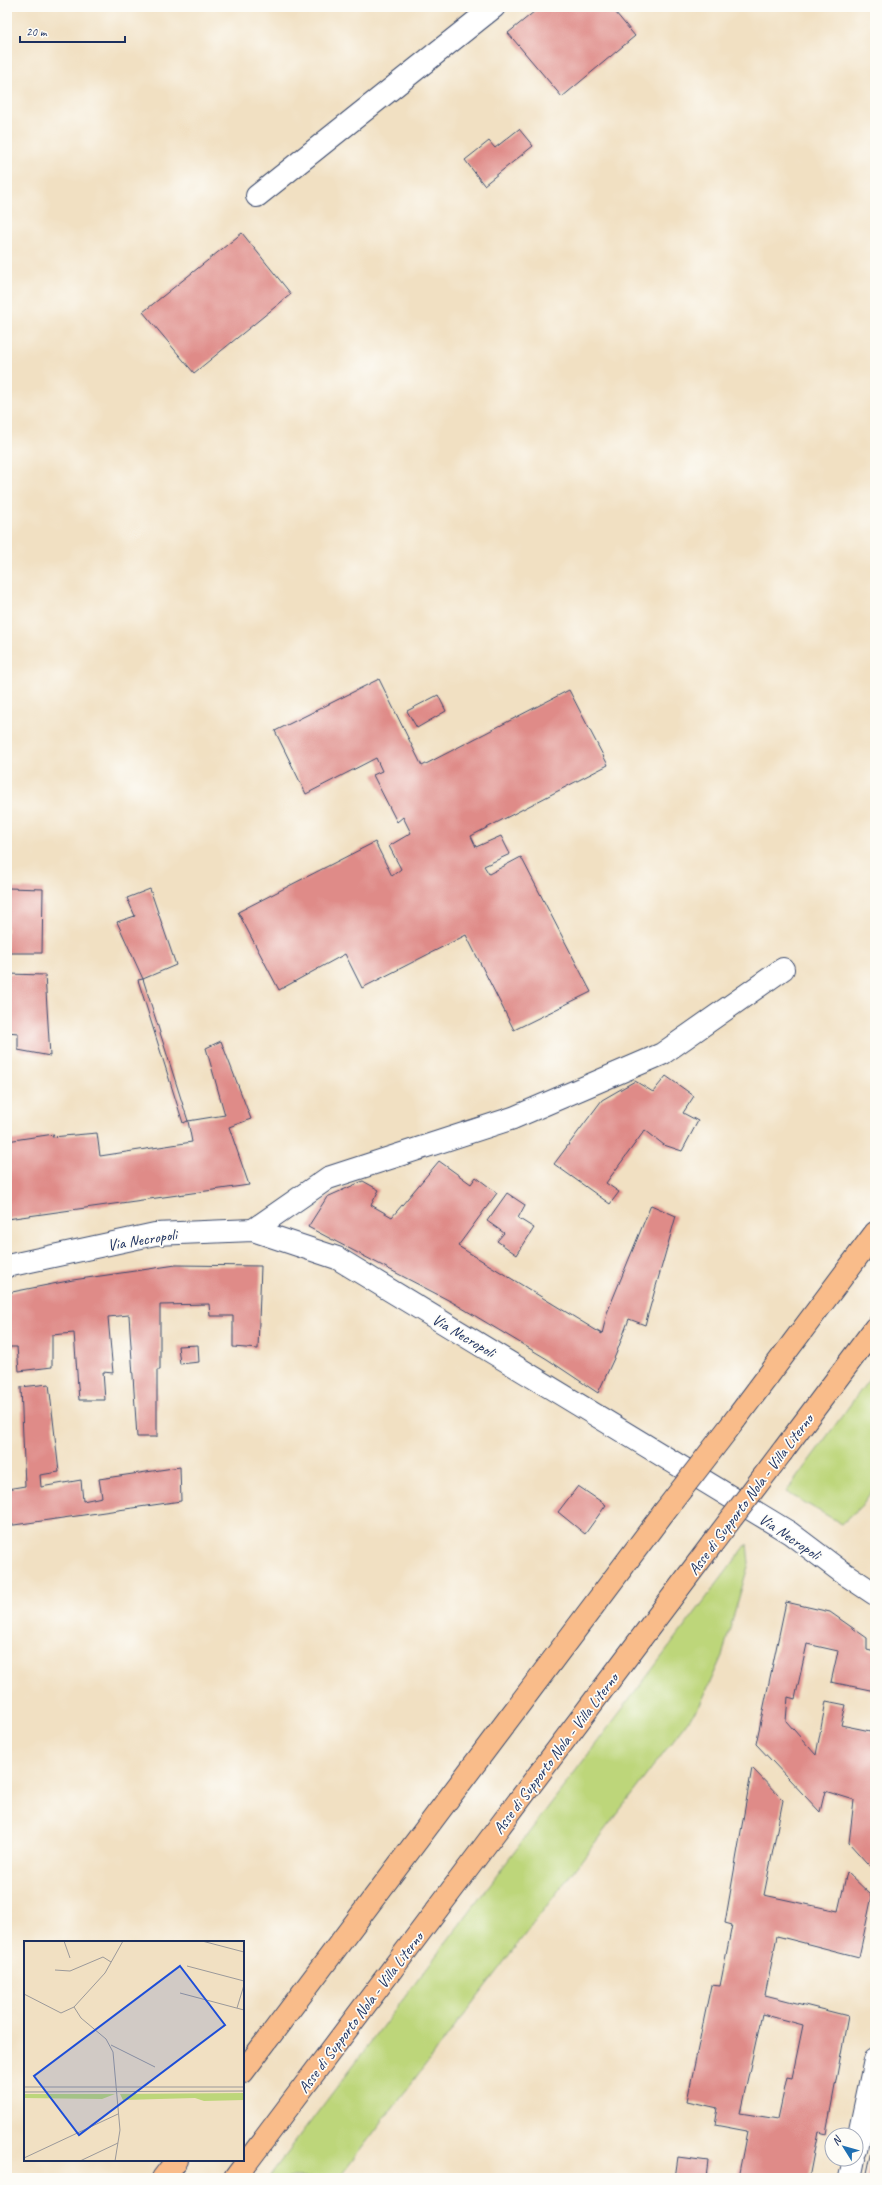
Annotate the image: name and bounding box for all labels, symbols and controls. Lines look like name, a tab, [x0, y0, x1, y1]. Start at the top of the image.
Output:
scale bar	[20, 18, 125, 44]
text: 20 m	[26, 24, 48, 40]
street label: Via Necropoli	[106, 1224, 180, 1255]
street label: Via Necropoli	[428, 1309, 500, 1363]
street label: Asse di Supporto Nola - Villa Literno	[684, 1408, 819, 1579]
street label: Via Necropoli	[755, 1509, 826, 1566]
street label: Asse di Supporto Nola - Villa Literno	[489, 1667, 624, 1838]
street label: Asse di Supporto Nola - Villa Literno	[294, 1926, 429, 2097]
inset map	[24, 1941, 244, 2161]
north arrow	[824, 2127, 864, 2167]
text: N	[828, 2132, 845, 2148]

